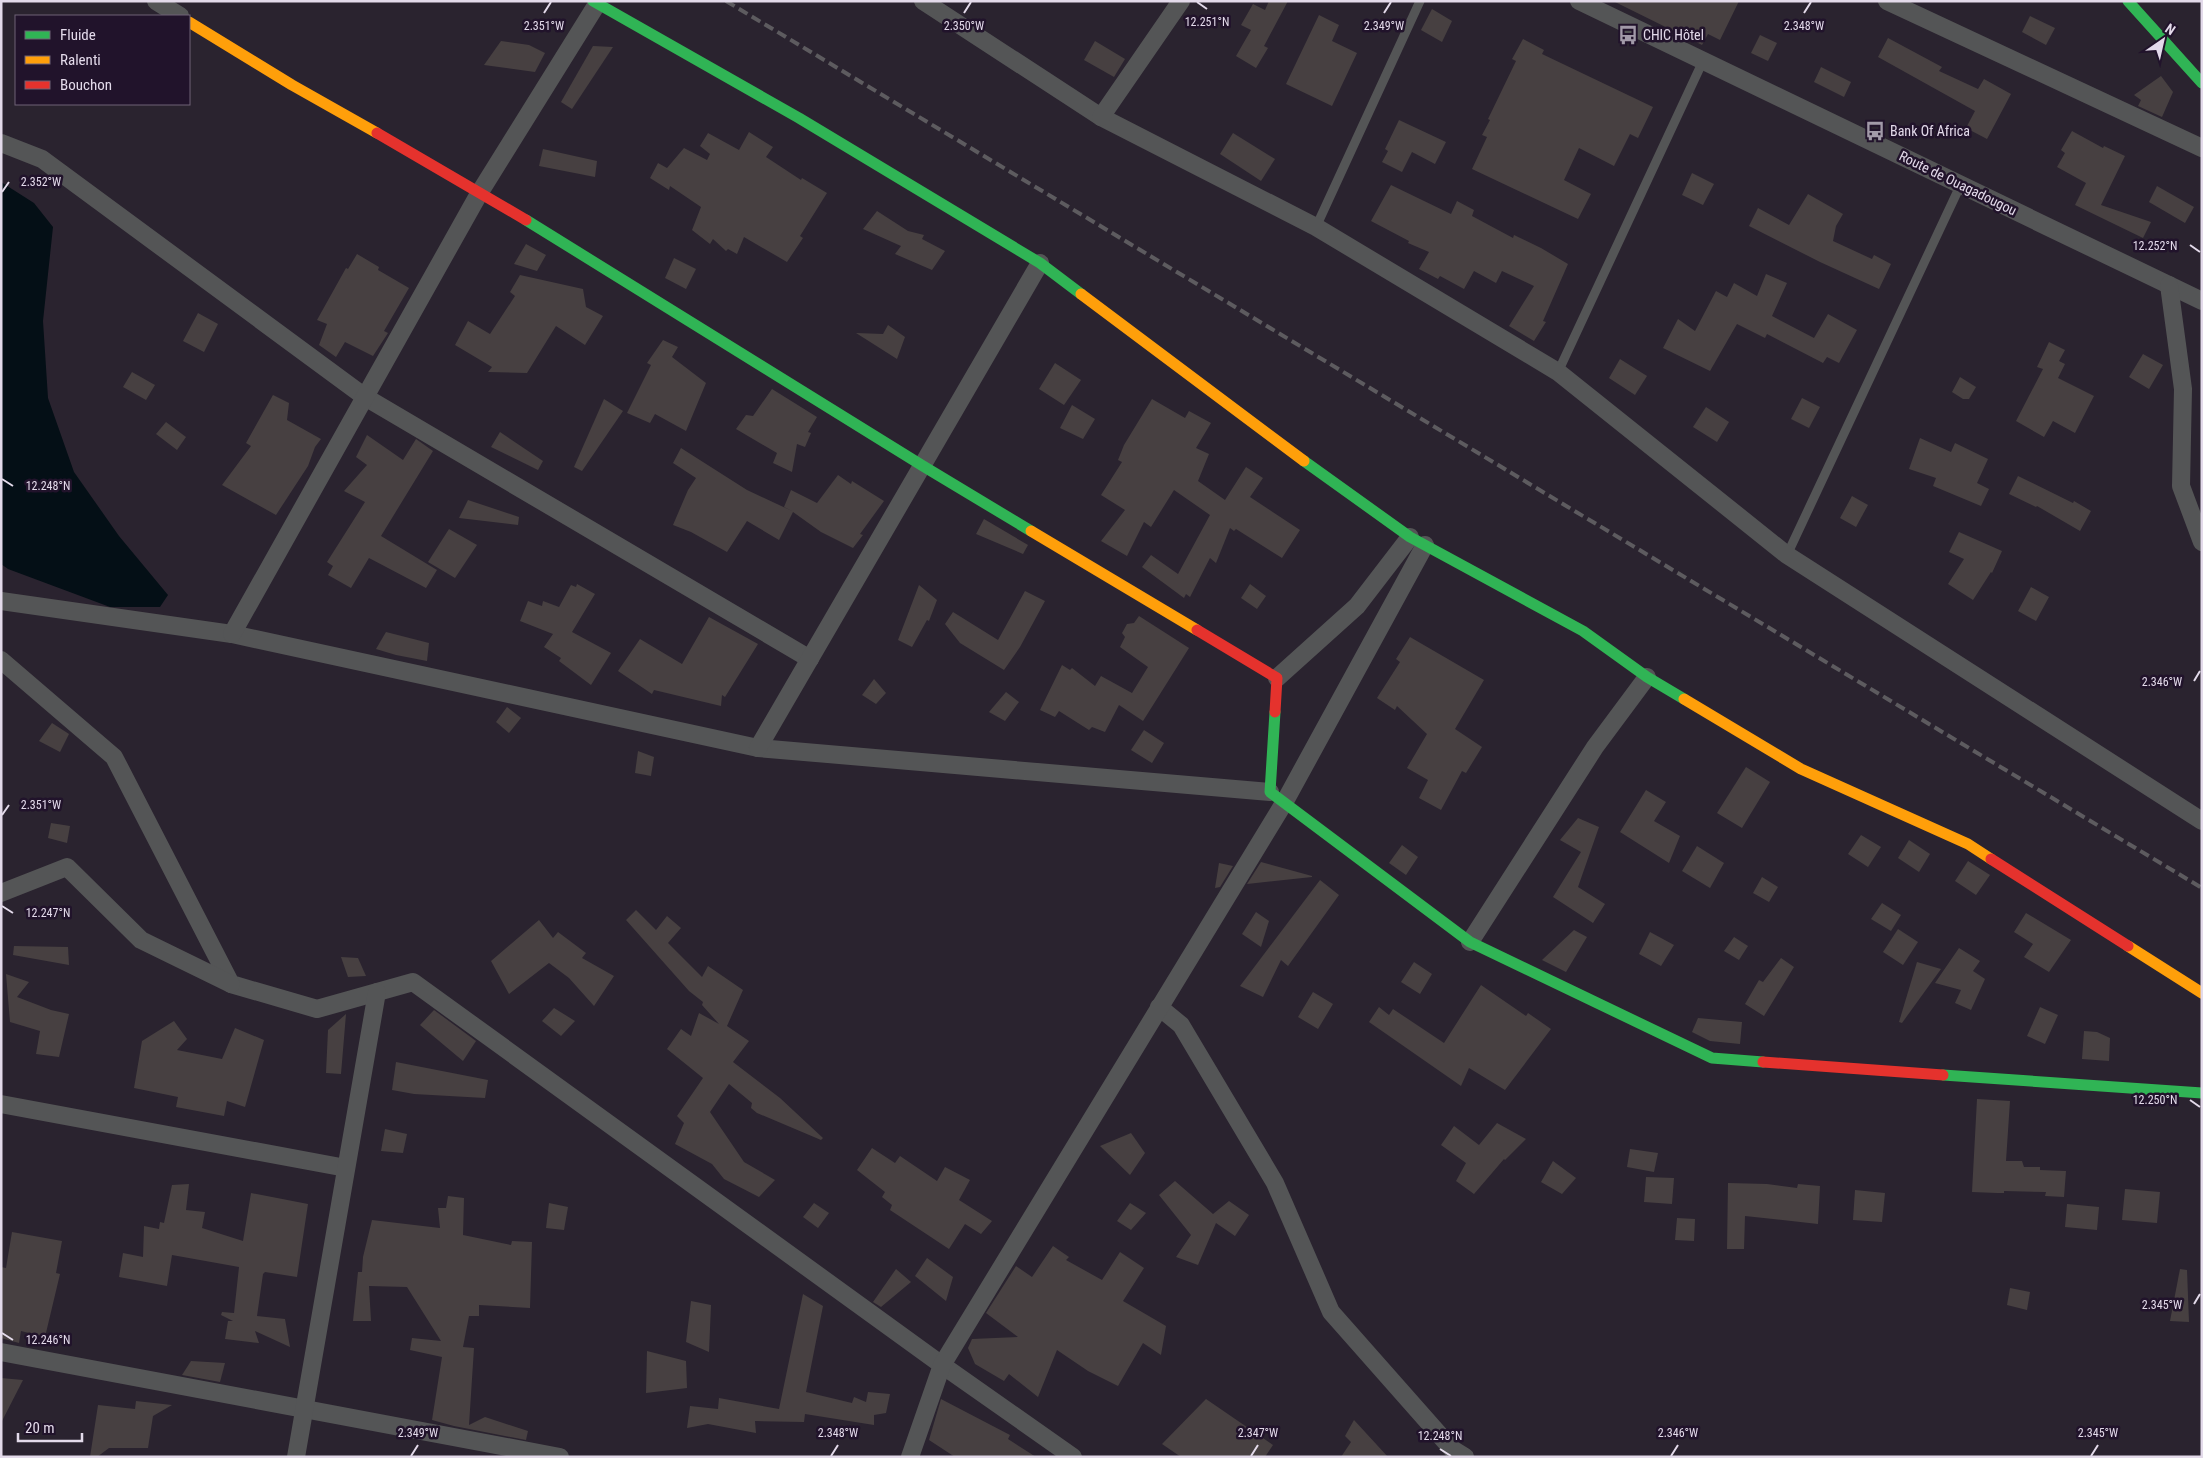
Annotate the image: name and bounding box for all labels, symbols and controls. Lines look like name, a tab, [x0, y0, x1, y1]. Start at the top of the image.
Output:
legend	[15, 15, 190, 105]
text: 12.251°N	[1185, 15, 1229, 29]
north arrow	[2138, 15, 2188, 65]
text: 2.351°W	[524, 19, 564, 33]
text: 2.350°W	[944, 19, 984, 33]
text: 2.349°W	[1364, 19, 1404, 33]
text: 2.348°W	[1784, 19, 1824, 33]
text: N	[2162, 20, 2178, 38]
bus stop icon: CHIC Hôtel	[1617, 24, 1639, 46]
text: Fluide	[60, 26, 96, 44]
place label: CHIC Hôtel	[1643, 27, 1704, 43]
text: Ralenti	[60, 51, 101, 69]
text: Bouchon	[60, 76, 112, 94]
bus stop icon: Bank Of Africa	[1864, 120, 1886, 142]
place label: Bank Of Africa	[1890, 123, 1970, 139]
street label: Route de Ouagadougou	[1897, 148, 2019, 218]
text: 2.352°W	[21, 175, 61, 189]
text: 12.252°N	[2133, 239, 2177, 253]
text: 12.248°N	[26, 479, 70, 493]
text: 2.346°W	[2142, 675, 2182, 689]
text: 2.351°W	[21, 798, 61, 812]
text: 12.247°N	[26, 906, 70, 920]
text: 12.250°N	[2133, 1093, 2177, 1107]
text: 2.345°W	[2142, 1298, 2182, 1312]
text: 12.246°N	[26, 1333, 70, 1347]
scale bar	[18, 1410, 81, 1442]
text: 20 m	[25, 1419, 55, 1437]
text: 2.349°W	[398, 1426, 438, 1440]
text: 2.348°W	[818, 1426, 858, 1440]
text: 2.347°W	[1238, 1426, 1278, 1440]
text: 2.346°W	[1658, 1426, 1698, 1440]
text: 2.345°W	[2078, 1426, 2118, 1440]
text: 12.248°N	[1418, 1429, 1462, 1443]

